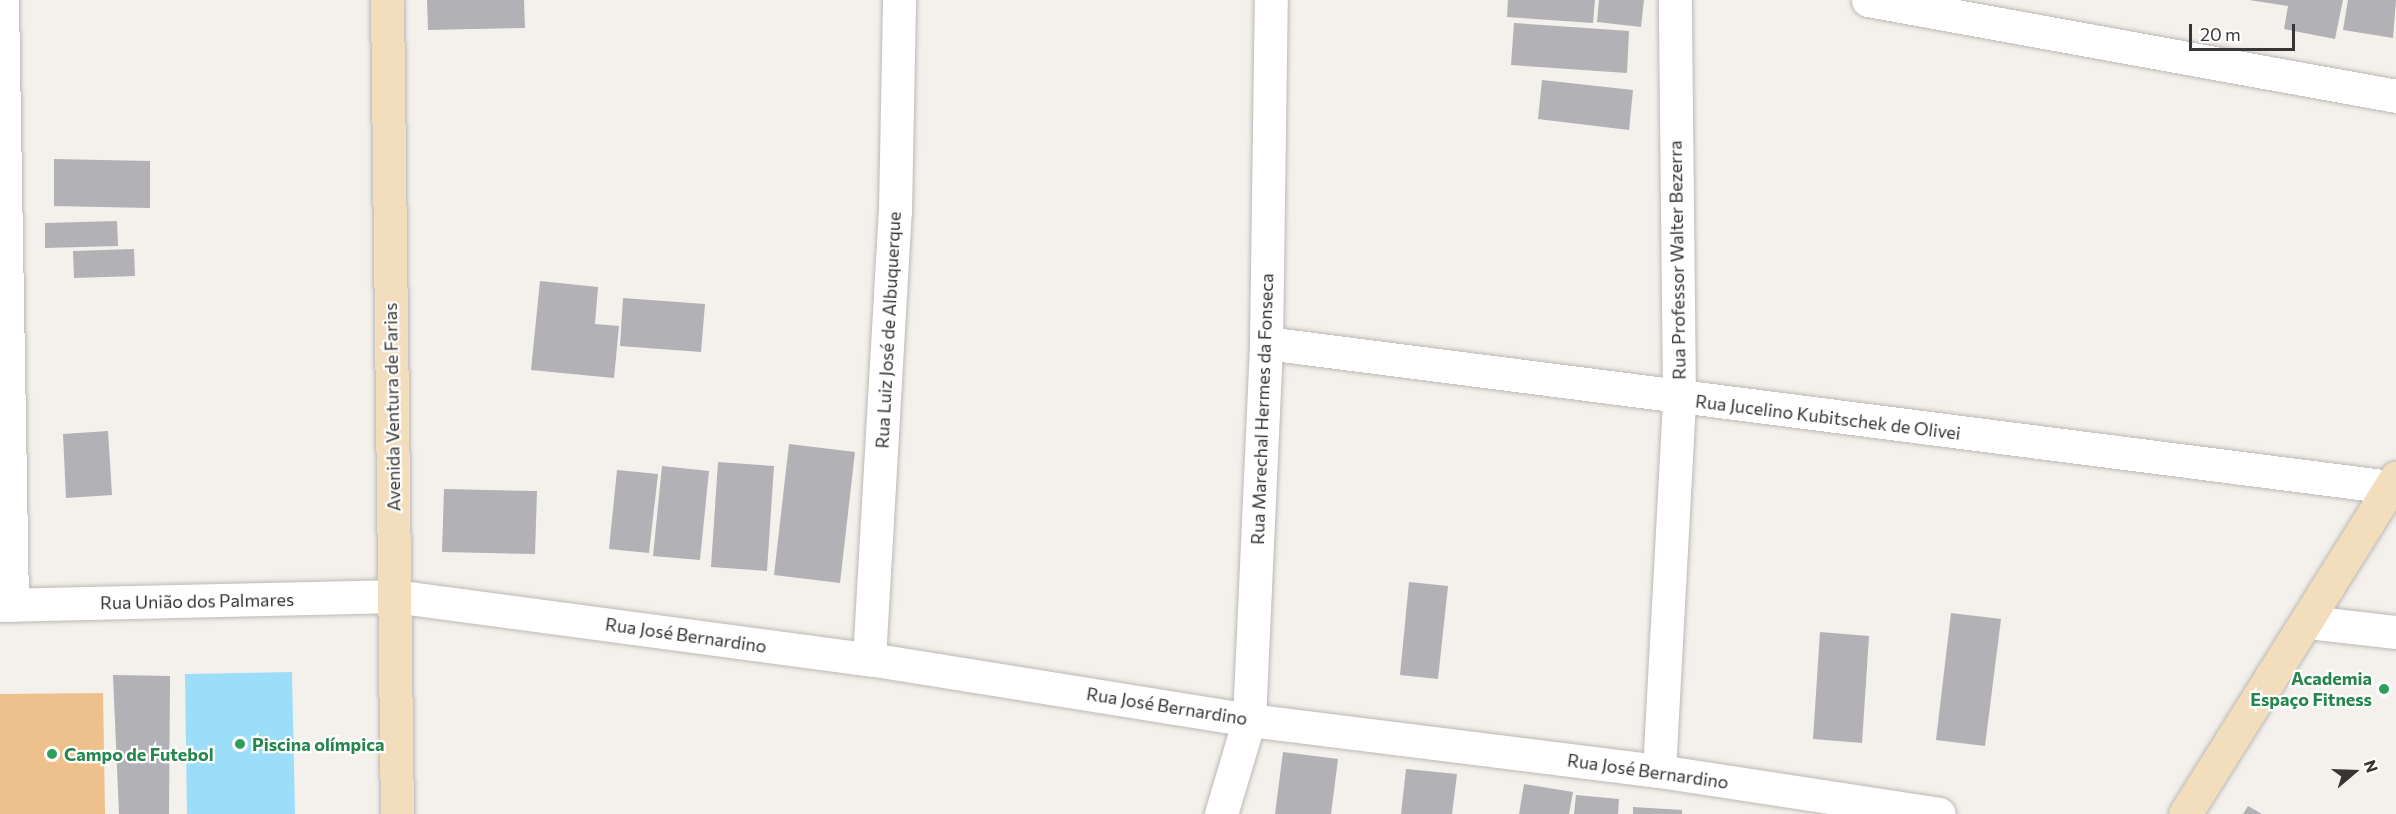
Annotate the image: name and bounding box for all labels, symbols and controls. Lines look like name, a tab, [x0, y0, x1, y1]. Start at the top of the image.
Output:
scale bar	[2192, 12, 2298, 50]
text: 20 m	[2200, 23, 2241, 45]
street label: Rua Professor Walter Bezerra	[1664, 140, 1690, 380]
street label: Rua Luiz José de Albuquerque	[871, 211, 905, 449]
street label: Rua Marechal Hermes da Fonseca	[1246, 273, 1278, 545]
street label: Avenida Ventura de Farias	[379, 302, 405, 512]
street label: Rua Jucelino Kubitschek de Olivei	[1694, 390, 1962, 444]
street label: Rua União dos Palmares	[100, 589, 294, 613]
street label: Rua José Bernardino	[604, 613, 768, 657]
place label: Academia Espaço Fitness	[2250, 668, 2372, 710]
marker: Academia Espaço Fitness	[2377, 682, 2391, 696]
street label: Rua José Bernardino	[1085, 683, 1249, 729]
place label: Piscina olímpica	[252, 733, 384, 755]
marker: Piscina olímpica	[233, 737, 247, 751]
north arrow	[2324, 742, 2384, 802]
place label: Campo de Futebol	[64, 743, 214, 765]
marker: Campo de Futebol	[45, 747, 59, 761]
street label: Rua José Bernardino	[1566, 749, 1730, 793]
text: N	[2361, 757, 2382, 775]

